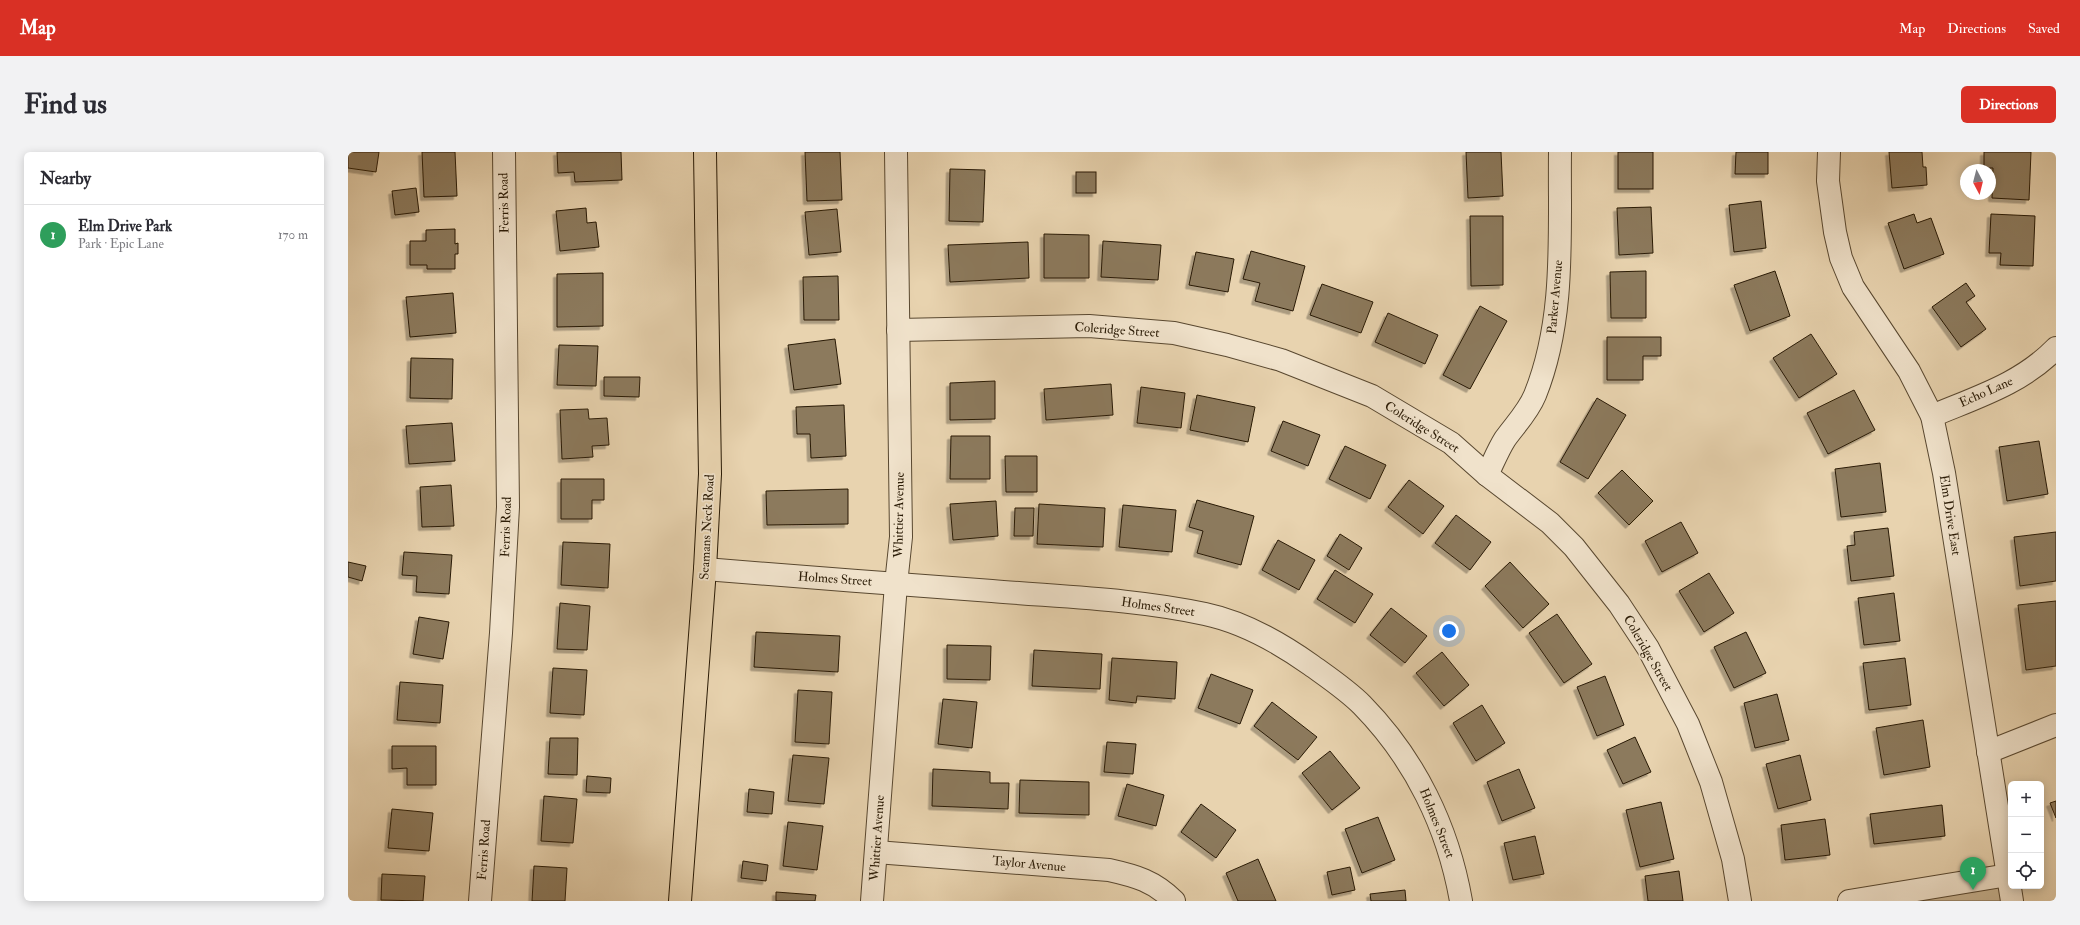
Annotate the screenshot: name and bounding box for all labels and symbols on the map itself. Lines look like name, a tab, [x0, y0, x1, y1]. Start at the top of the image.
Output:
north arrow	[1960, 164, 1996, 200]
street label: Ferris Road	[495, 172, 513, 234]
street label: Parker Avenue	[1544, 259, 1566, 335]
street label: Coleridge Street	[1074, 319, 1160, 341]
street label: Echo Lane	[1957, 373, 2016, 411]
street label: Coleridge Street	[1382, 398, 1462, 456]
street label: Whittier Avenue	[890, 471, 908, 559]
street label: Seamans Neck Road	[696, 473, 718, 580]
street label: Elm Drive East	[1936, 474, 1964, 556]
street label: Ferris Road	[497, 496, 515, 558]
street label: Holmes Street	[798, 568, 872, 590]
street label: Holmes Street	[1120, 594, 1196, 620]
street label: Coleridge Street	[1620, 612, 1676, 694]
your location	[1439, 621, 1459, 641]
street label: Holmes Street	[1416, 786, 1458, 860]
street label: Whittier Avenue	[866, 794, 888, 882]
street label: Ferris Road	[474, 819, 494, 881]
street label: Taylor Avenue	[991, 853, 1067, 876]
pin: 1	[1960, 857, 1986, 890]

